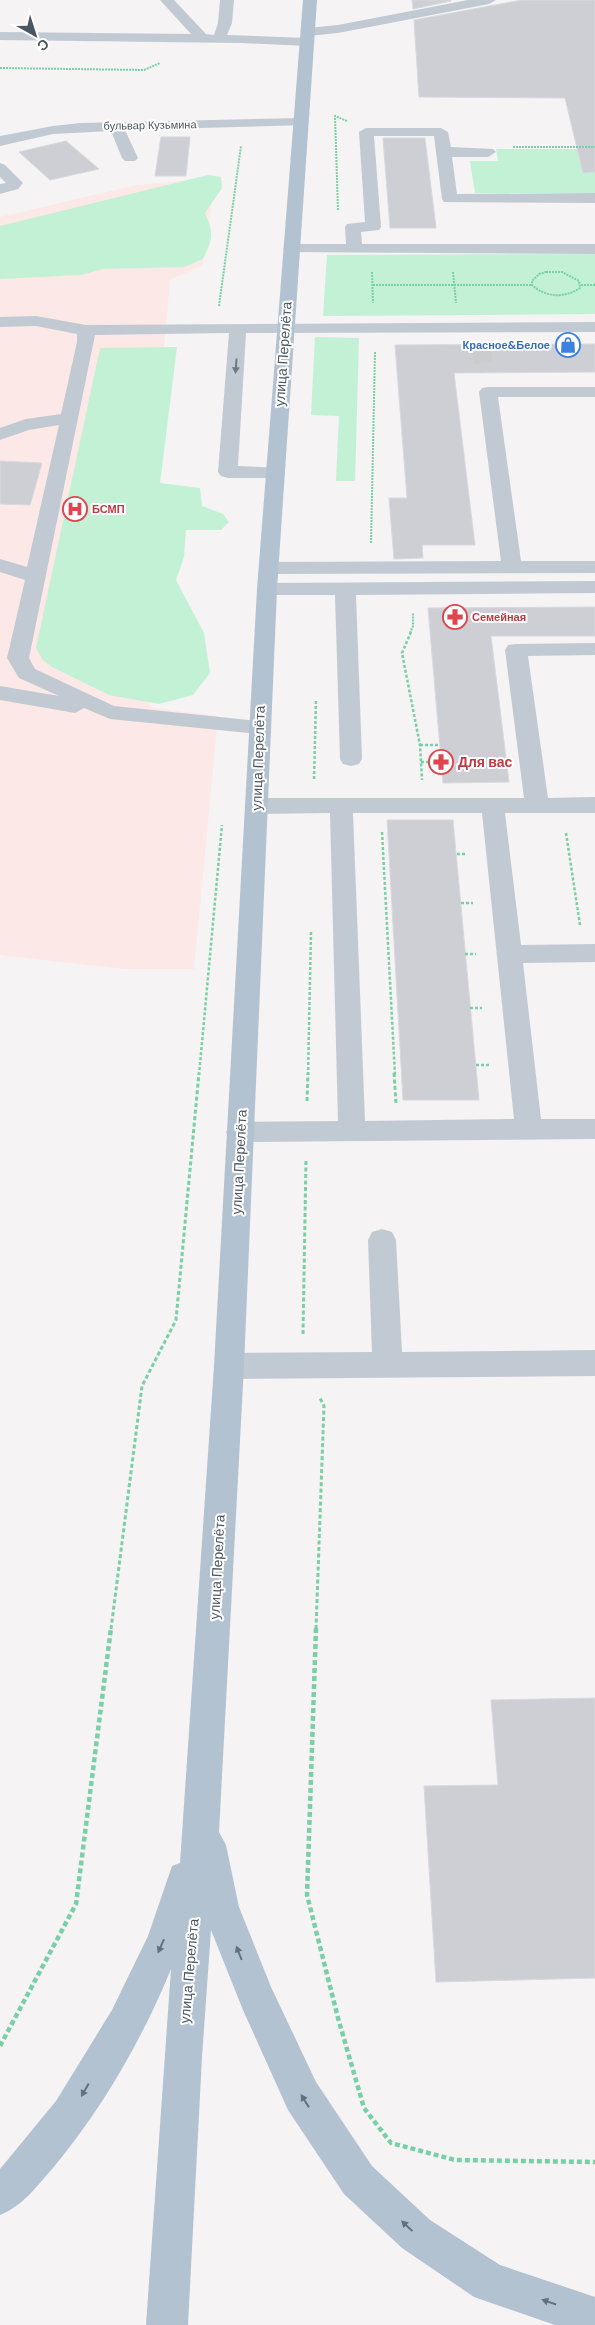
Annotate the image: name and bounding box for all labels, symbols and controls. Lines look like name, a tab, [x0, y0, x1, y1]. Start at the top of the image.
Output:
north arrow	[10, 10, 60, 60]
text: С	[34, 35, 53, 55]
street label: бульвар Кузьмина	[103, 117, 197, 133]
street label: улица Перелёта	[270, 301, 296, 407]
shop icon: Красное&Белое	[555, 332, 581, 358]
place label: Красное&Белое	[463, 338, 550, 352]
one-way arrow	[231, 358, 239, 374]
hospital icon: БСМП	[62, 496, 88, 522]
place label: БСМП	[92, 502, 125, 516]
pharmacy icon: Семейная	[442, 604, 468, 630]
place label: Семейная	[472, 610, 526, 624]
street label: улица Перелёта	[247, 705, 269, 811]
pharmacy icon: Для вас	[428, 749, 454, 775]
place label: Для вас	[458, 753, 513, 771]
street label: улица Перелёта	[227, 1109, 251, 1215]
street label: улица Перелёта	[205, 1514, 229, 1620]
street label: улица Перелёта	[175, 1918, 203, 2024]
one-way arrow	[156, 1939, 164, 1953]
one-way arrow	[235, 1945, 243, 1960]
one-way arrow	[81, 2083, 90, 2097]
one-way arrow	[301, 2094, 310, 2108]
one-way arrow	[402, 2220, 414, 2232]
one-way arrow	[541, 2298, 556, 2306]

